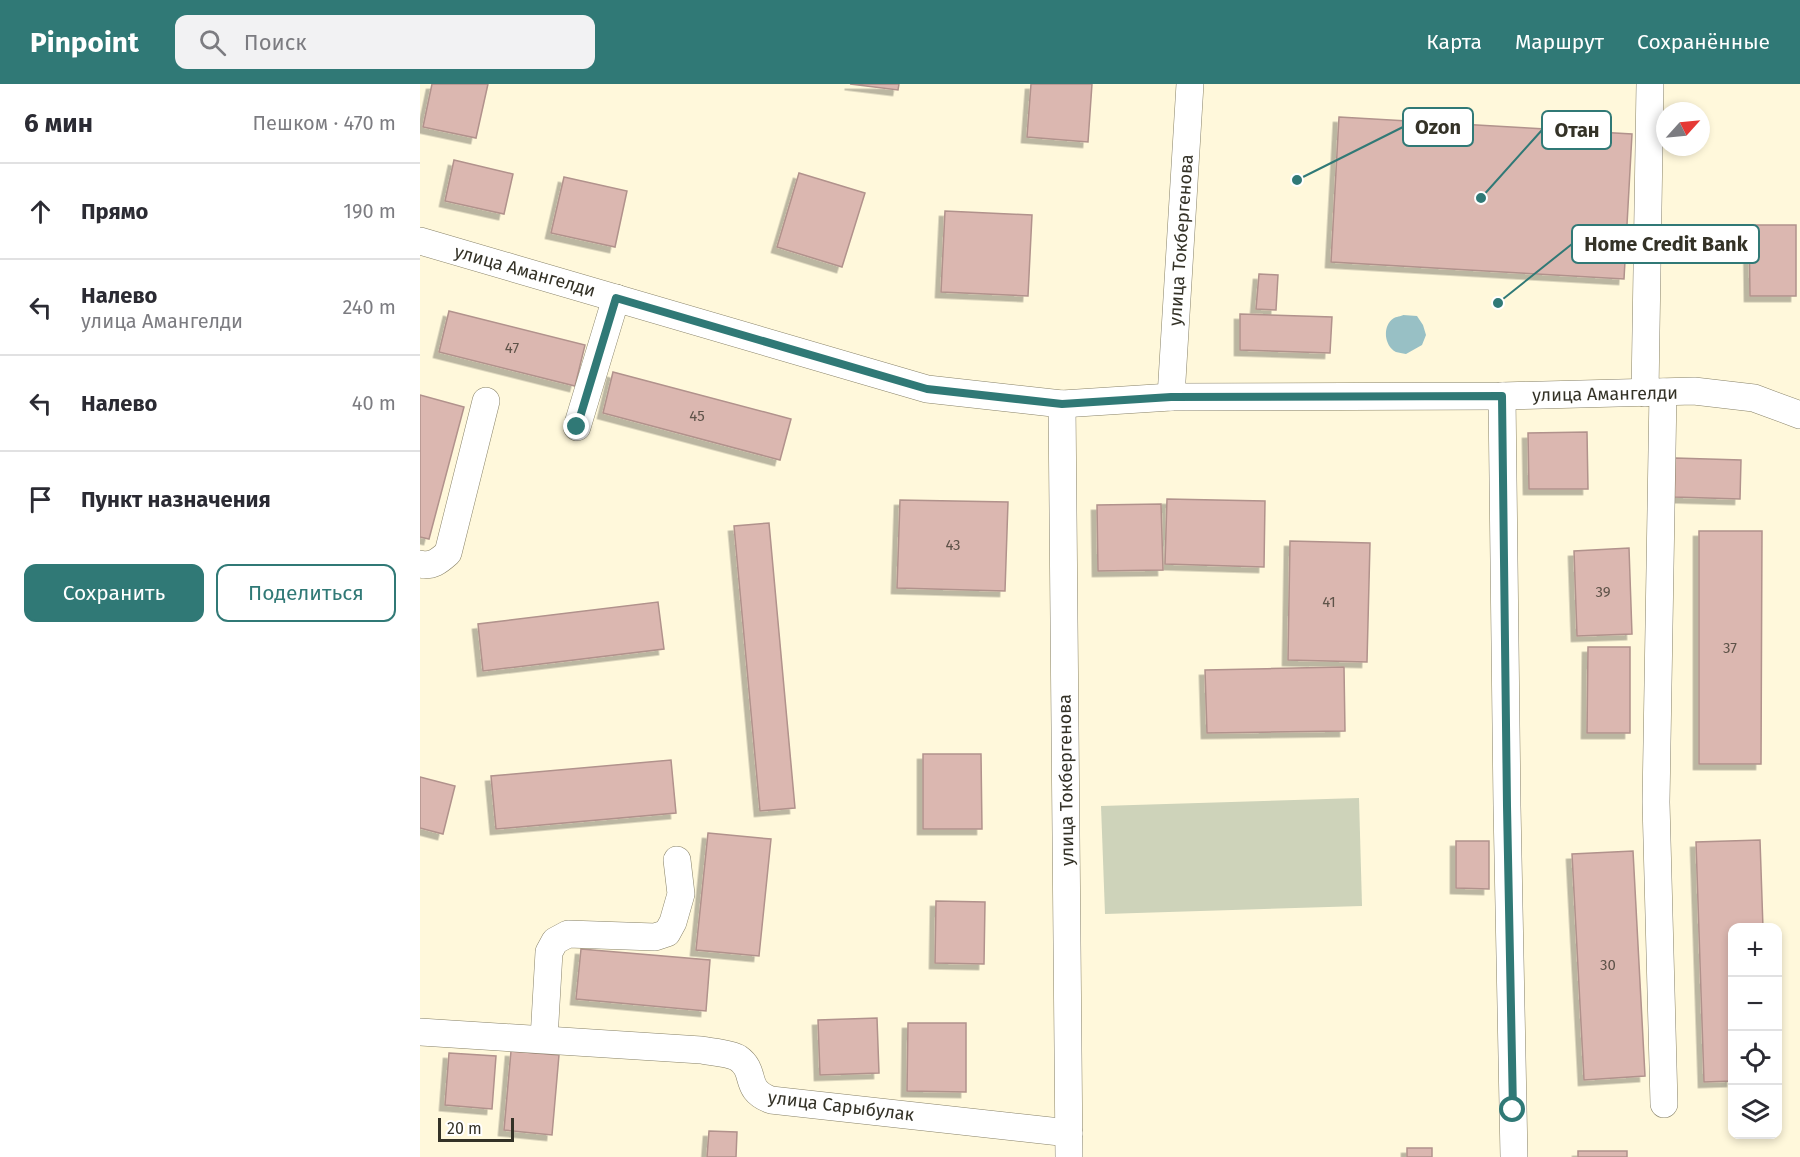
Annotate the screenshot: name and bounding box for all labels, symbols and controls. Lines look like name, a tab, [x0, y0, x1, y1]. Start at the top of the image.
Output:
search box	[175, 15, 595, 69]
text: Pinpoint	[30, 26, 139, 59]
icon: search	[196, 26, 229, 59]
text: Поиск	[244, 29, 307, 56]
text: Карта	[1426, 29, 1482, 55]
text: Маршрут	[1515, 29, 1604, 55]
text: Сохранённые	[1637, 29, 1770, 55]
north arrow	[1656, 102, 1710, 156]
text: 6 мин	[24, 108, 93, 139]
callout: Ozon	[1403, 108, 1473, 146]
text: Пешком · 470 m	[253, 111, 396, 135]
callout: Отан	[1542, 111, 1611, 149]
text: Ozon	[1415, 115, 1461, 139]
text: Отан	[1554, 118, 1600, 142]
street label: улица Токбергенова	[1164, 153, 1198, 327]
icon: ahead	[24, 195, 57, 228]
text: Прямо	[81, 198, 148, 225]
text: 190 m	[343, 199, 396, 223]
callout: Home Credit Bank	[1572, 225, 1759, 263]
text: Home Credit Bank	[1584, 232, 1749, 256]
street label: улица Амангелди	[452, 240, 598, 302]
text: Налево	[81, 282, 157, 309]
icon: left	[24, 291, 57, 324]
text: 240 m	[342, 295, 396, 319]
text: улица Амангелди	[81, 309, 243, 333]
house number: 47	[505, 339, 519, 357]
street label: улица Амангелди	[1532, 382, 1678, 406]
icon: left	[24, 387, 57, 420]
text: Налево	[81, 390, 157, 417]
text: 40 m	[352, 391, 396, 415]
house number: 45	[689, 407, 705, 425]
route end	[563, 413, 589, 439]
icon: arrive	[24, 483, 57, 516]
text: Пункт назначения	[81, 486, 271, 513]
house number: 43	[945, 536, 961, 554]
button: Сохранить	[24, 564, 204, 622]
button: Поделиться	[216, 564, 396, 622]
house number: 39	[1595, 583, 1611, 601]
house number: 41	[1322, 593, 1336, 611]
house number: 37	[1723, 639, 1737, 657]
street label: улица Токбергенова	[1054, 694, 1078, 866]
map controls	[1728, 923, 1782, 1139]
button: +	[1728, 923, 1782, 977]
house number: 30	[1600, 956, 1616, 974]
button: −	[1728, 977, 1782, 1031]
button: locate	[1728, 1031, 1782, 1085]
button: layers	[1728, 1085, 1782, 1139]
street label: улица Сарыбулак	[767, 1086, 916, 1126]
route start	[1499, 1096, 1525, 1122]
scale bar	[438, 1115, 514, 1142]
text: 20 m	[447, 1119, 482, 1138]

